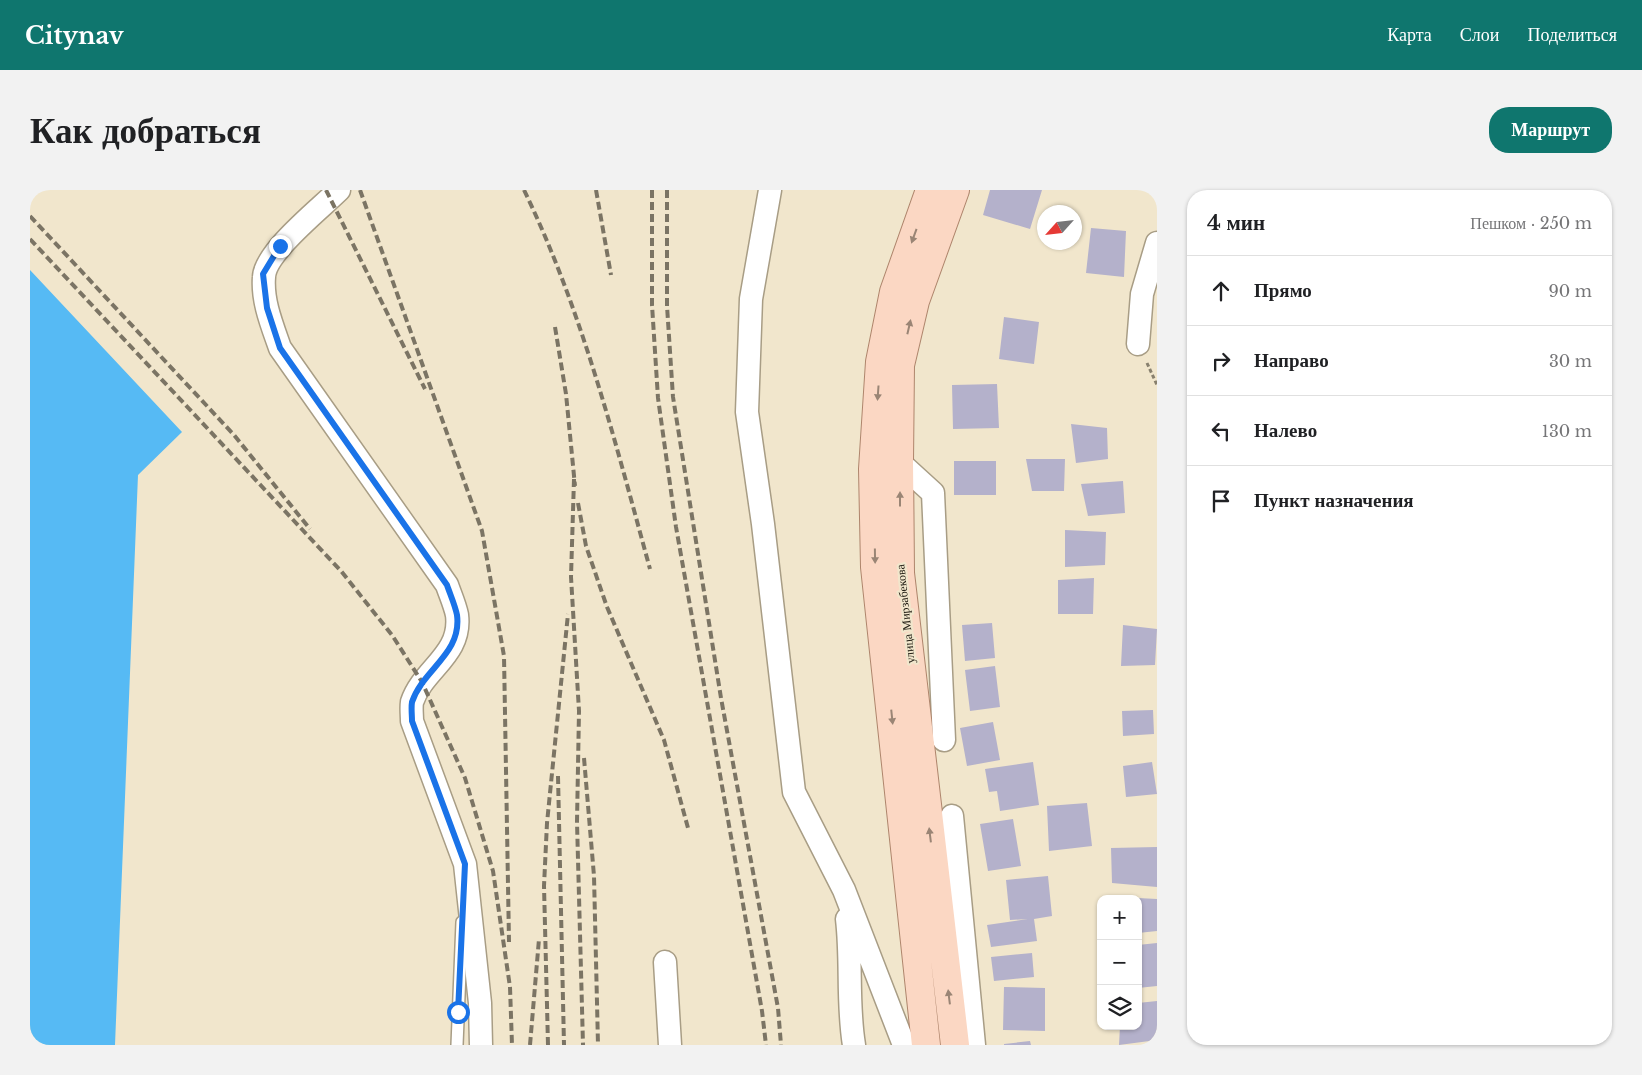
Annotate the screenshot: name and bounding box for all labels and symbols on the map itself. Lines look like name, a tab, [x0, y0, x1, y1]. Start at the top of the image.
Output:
north arrow	[1037, 205, 1082, 250]
one-way arrow	[910, 229, 918, 244]
route end	[269, 235, 292, 258]
one-way arrow	[905, 319, 913, 334]
one-way arrow	[873, 386, 881, 402]
one-way arrow	[896, 491, 904, 507]
one-way arrow	[871, 548, 879, 564]
street label: улица Мирзабекова	[892, 563, 918, 664]
one-way arrow	[888, 710, 896, 726]
one-way arrow	[926, 827, 934, 843]
one-way arrow	[945, 988, 953, 1004]
route start	[447, 1001, 470, 1024]

